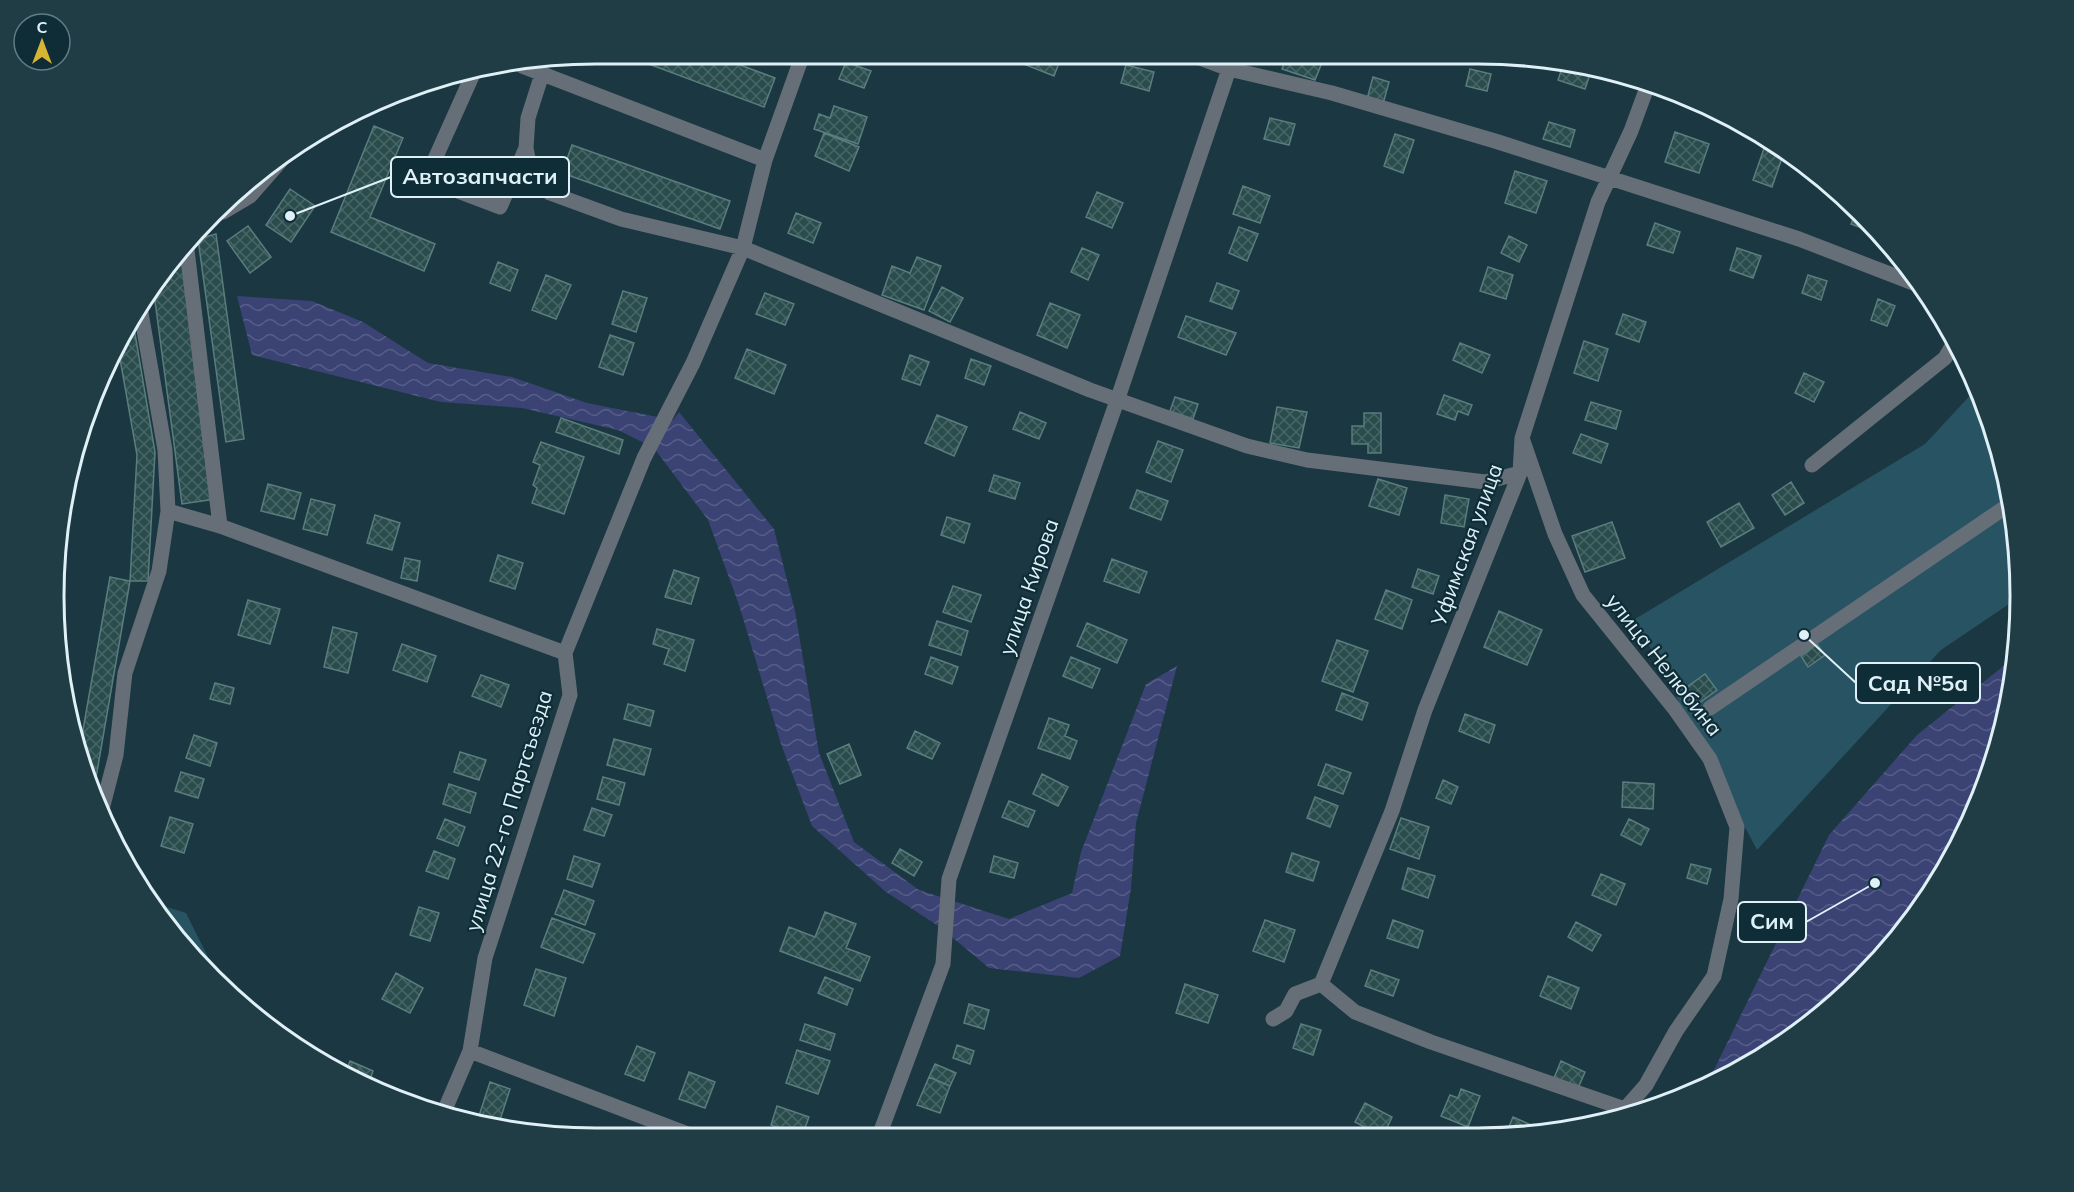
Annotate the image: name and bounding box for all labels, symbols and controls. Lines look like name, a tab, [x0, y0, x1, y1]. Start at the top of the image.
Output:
north arrow	[12, 12, 72, 72]
text: С	[37, 17, 48, 37]
callout: Автозапчасти	[391, 157, 569, 197]
text: Автозапчасти	[403, 162, 557, 190]
street label: Уфимская улица	[1424, 460, 1507, 630]
street label: улица Кирова	[993, 515, 1064, 658]
street label: улица Нелюбина	[1601, 588, 1728, 741]
callout: Сад №5а	[1856, 663, 1980, 703]
text: Сад №5а	[1868, 669, 1968, 697]
street label: улица 22-го Партсъезда	[459, 687, 557, 935]
callout: Сим	[1738, 902, 1806, 942]
text: Сим	[1750, 907, 1794, 935]

